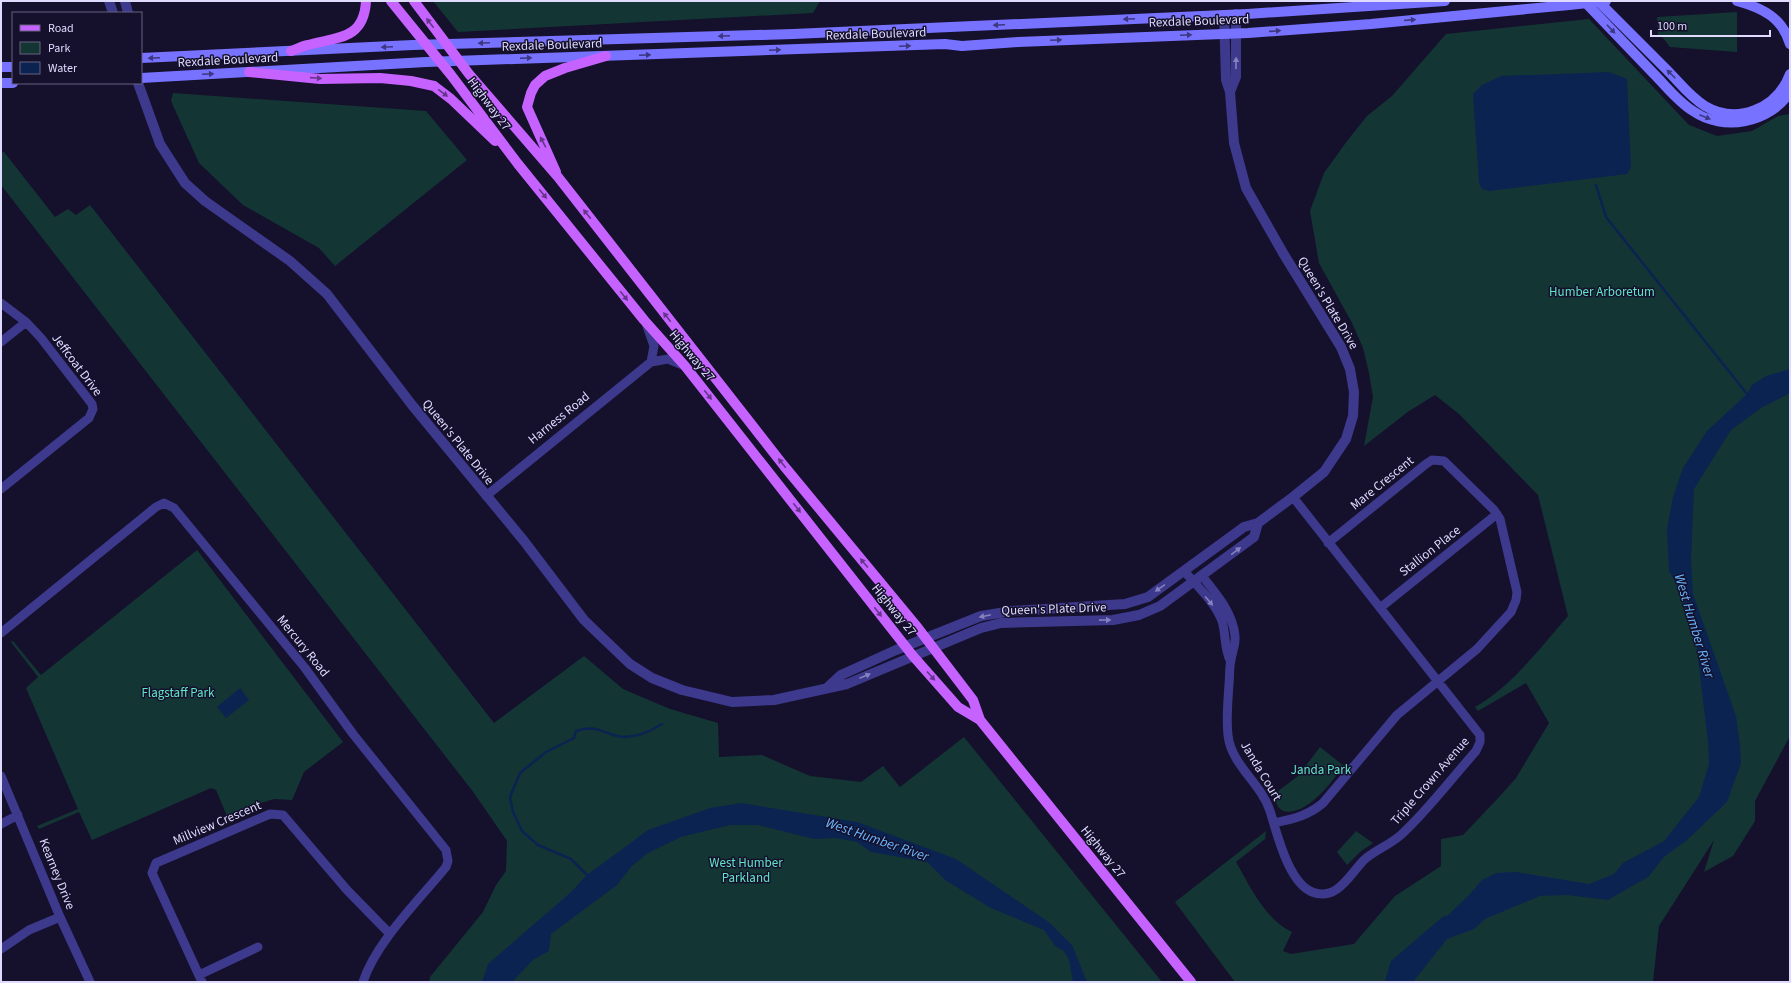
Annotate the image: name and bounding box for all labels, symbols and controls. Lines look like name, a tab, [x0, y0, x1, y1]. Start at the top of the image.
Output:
street label: Rexdale Boulevard	[1148, 10, 1250, 32]
legend	[12, 12, 142, 84]
scale bar	[1651, 12, 1770, 38]
one-way arrow	[1122, 16, 1135, 22]
one-way arrow	[426, 17, 434, 28]
one-way arrow	[1404, 17, 1416, 23]
text: 100 m	[1657, 18, 1687, 35]
text: Road	[48, 20, 74, 37]
one-way arrow	[992, 22, 1005, 28]
street label: Rexdale Boulevard	[825, 23, 927, 45]
one-way arrow	[1606, 24, 1615, 34]
one-way arrow	[1269, 27, 1281, 34]
one-way arrow	[1180, 31, 1192, 38]
one-way arrow	[718, 33, 730, 40]
street label: Rexdale Boulevard	[501, 34, 603, 56]
one-way arrow	[1050, 37, 1063, 43]
text: Park	[48, 40, 70, 57]
one-way arrow	[477, 40, 490, 46]
one-way arrow	[899, 42, 911, 49]
one-way arrow	[381, 43, 393, 50]
one-way arrow	[769, 47, 782, 53]
street label: Rexdale Boulevard	[177, 48, 279, 72]
one-way arrow	[639, 51, 651, 58]
one-way arrow	[147, 55, 160, 61]
one-way arrow	[520, 55, 532, 62]
one-way arrow	[1233, 56, 1239, 69]
text: Water	[48, 60, 78, 77]
one-way arrow	[1666, 69, 1676, 79]
one-way arrow	[202, 71, 215, 77]
street label: Highway 27	[463, 74, 515, 134]
one-way arrow	[310, 75, 322, 82]
one-way arrow	[437, 89, 448, 97]
one-way arrow	[1699, 115, 1711, 121]
one-way arrow	[540, 136, 546, 147]
one-way arrow	[538, 189, 547, 200]
one-way arrow	[583, 209, 591, 219]
street label: Queen's Plate Drive	[1293, 253, 1363, 353]
park label: Humber Arboretum	[1549, 283, 1655, 301]
one-way arrow	[620, 290, 629, 301]
one-way arrow	[662, 311, 671, 322]
street label: Highway 27	[665, 326, 719, 386]
street label: Jeffcoat Drive	[48, 330, 106, 400]
street label: Harness Road	[524, 388, 594, 448]
one-way arrow	[704, 389, 712, 400]
street label: Queen's Plate Drive	[418, 395, 498, 489]
street label: Mare Crescent	[1347, 451, 1418, 514]
one-way arrow	[777, 457, 786, 468]
one-way arrow	[793, 503, 801, 514]
street label: Stallion Place	[1396, 521, 1464, 581]
one-way arrow	[1230, 546, 1241, 555]
one-way arrow	[860, 558, 869, 569]
water label: West Humber River	[1669, 571, 1720, 682]
street label: Highway 27	[867, 580, 921, 640]
one-way arrow	[1155, 584, 1166, 592]
one-way arrow	[1205, 596, 1214, 607]
street label: Queen's Plate Drive	[1001, 598, 1107, 620]
one-way arrow	[873, 606, 882, 617]
street label: Mercury Road	[272, 611, 334, 681]
one-way arrow	[979, 613, 991, 619]
one-way arrow	[1099, 617, 1112, 623]
one-way arrow	[926, 671, 935, 681]
one-way arrow	[860, 673, 871, 679]
park label: Flagstaff Park	[141, 684, 215, 702]
street label: Triple Crown Avenue	[1387, 733, 1473, 829]
street label: Janda Court	[1236, 738, 1286, 805]
park label: Janda Park	[1291, 761, 1352, 779]
street label: Millview Crescent	[170, 796, 264, 850]
water label: West Humber River	[823, 813, 932, 867]
street label: Highway 27	[1076, 822, 1130, 882]
street label: Kearney Drive	[35, 836, 79, 912]
park label: West Humber Parkland	[709, 854, 783, 887]

